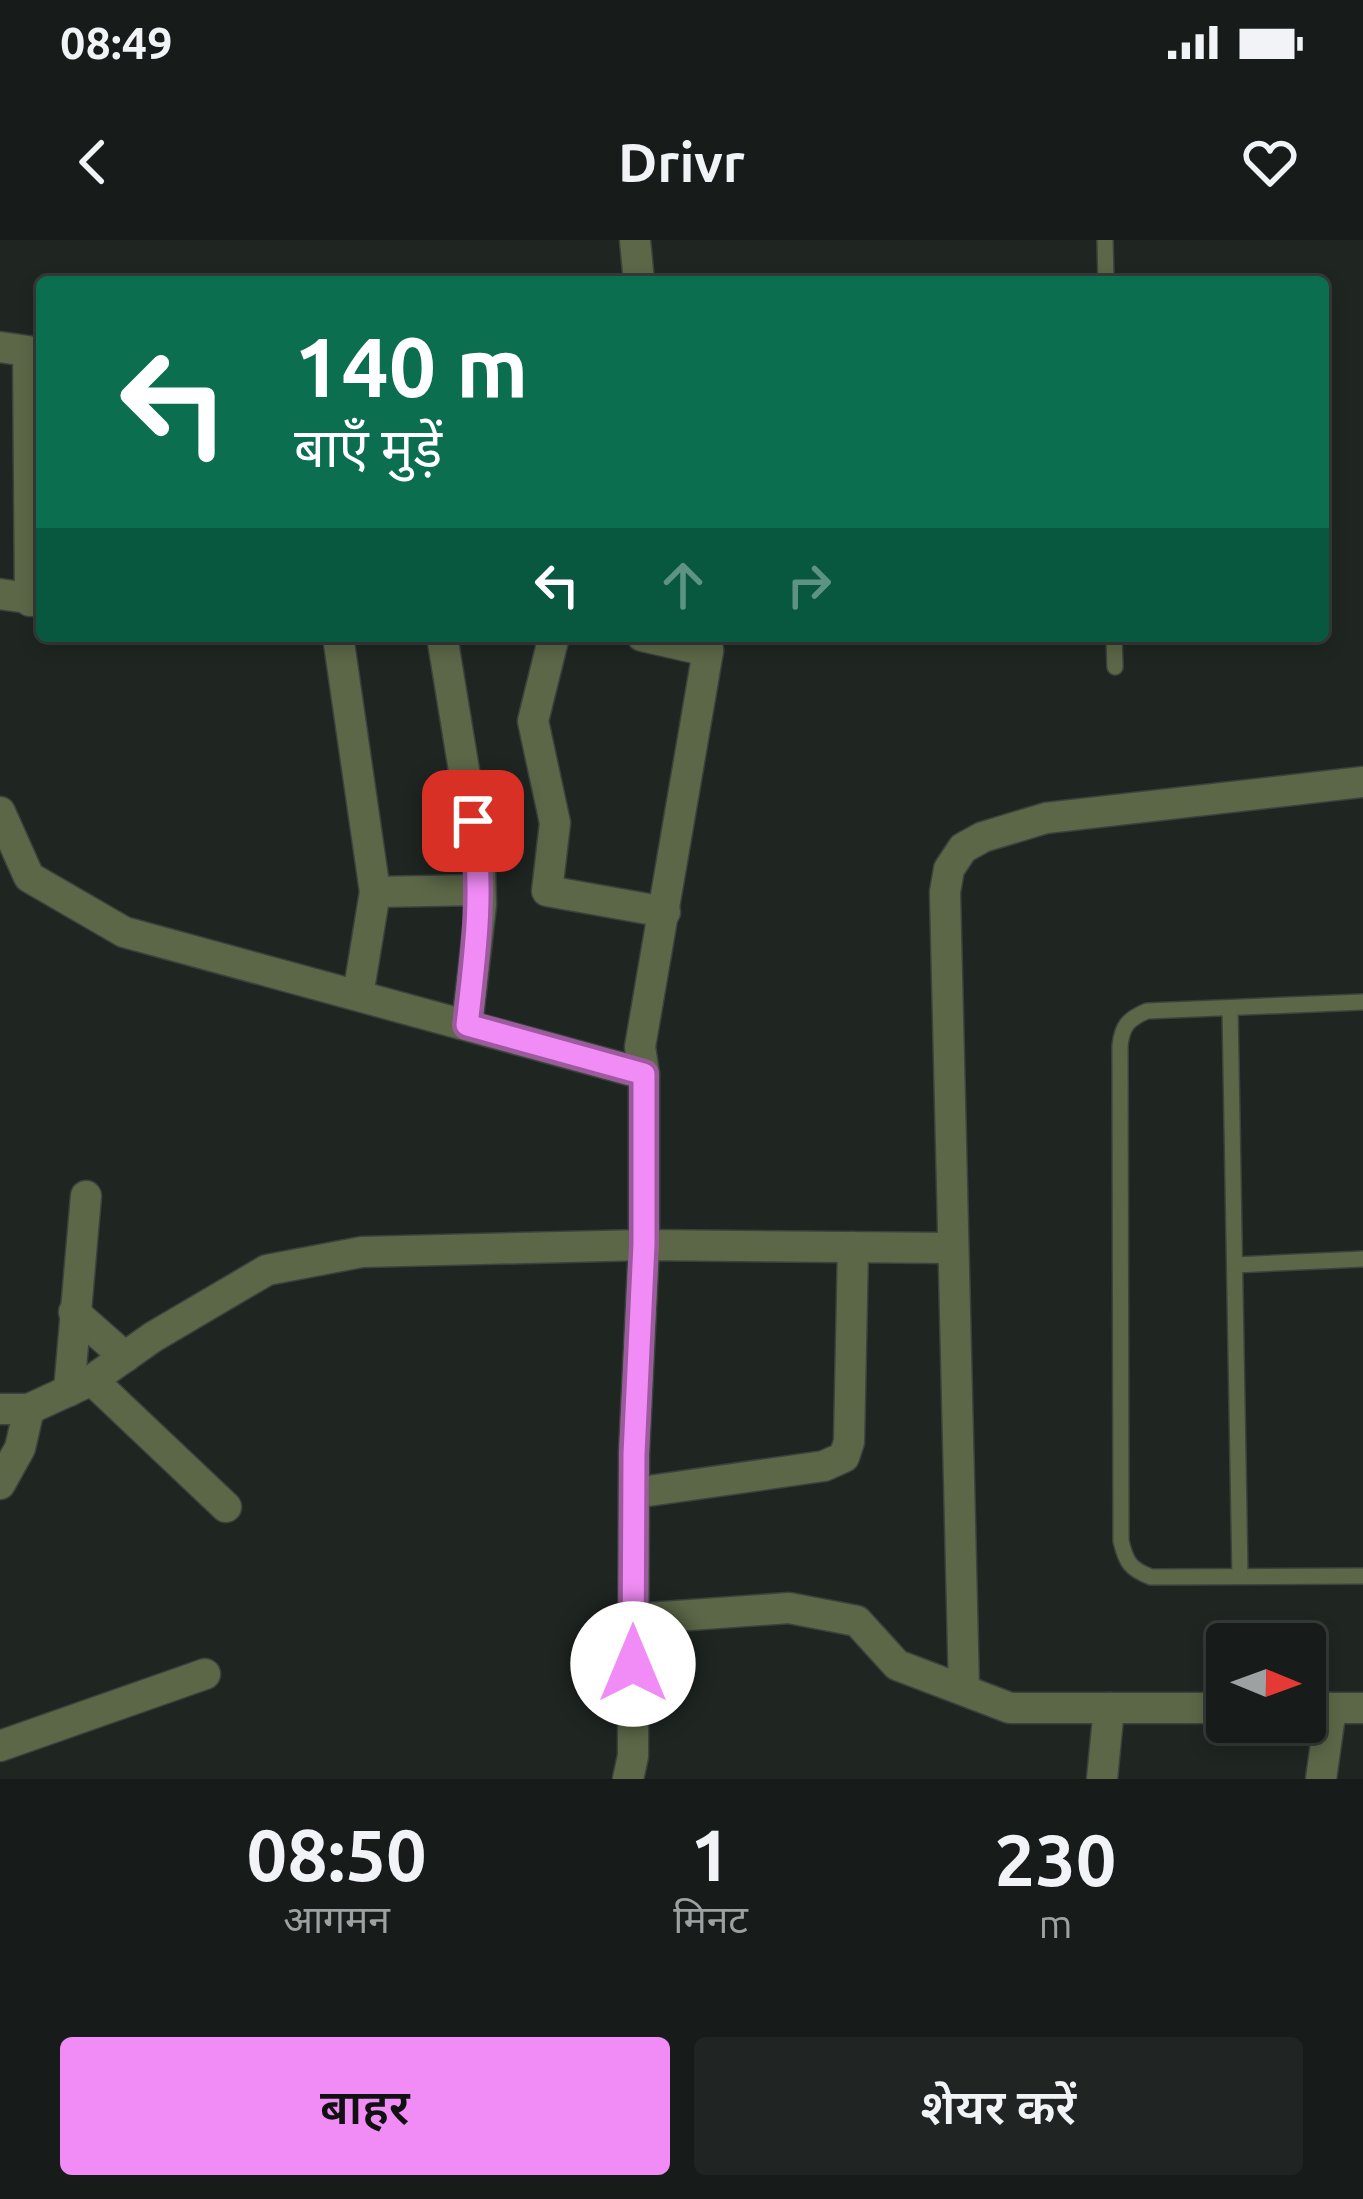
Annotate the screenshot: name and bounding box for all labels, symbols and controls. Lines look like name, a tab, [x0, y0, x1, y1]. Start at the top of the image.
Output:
text: 08:49	[60, 17, 173, 68]
icon: back	[60, 129, 126, 195]
icon: heart	[1237, 129, 1303, 195]
text: Drivr	[618, 132, 745, 192]
text: 140 m	[294, 319, 528, 413]
icon: left	[96, 324, 252, 480]
text: बाएँ मुड़ें	[294, 417, 442, 477]
icon: left	[524, 552, 590, 618]
icon: ahead	[650, 552, 716, 618]
icon: right	[776, 552, 842, 618]
pin	[422, 770, 524, 872]
icon: arrive	[440, 788, 506, 854]
position arrow	[570, 1601, 696, 1727]
north arrow	[1206, 1623, 1326, 1743]
map controls	[1206, 1623, 1326, 1743]
text: 08:50	[247, 1814, 427, 1895]
text: 1	[690, 1814, 731, 1895]
text: 230	[995, 1819, 1116, 1900]
text: आगमन	[283, 1897, 390, 1940]
text: मिनट	[673, 1897, 748, 1940]
text: m	[1039, 1902, 1072, 1945]
button: बाहर	[60, 2037, 670, 2175]
button: शेयर करें	[694, 2037, 1303, 2175]

